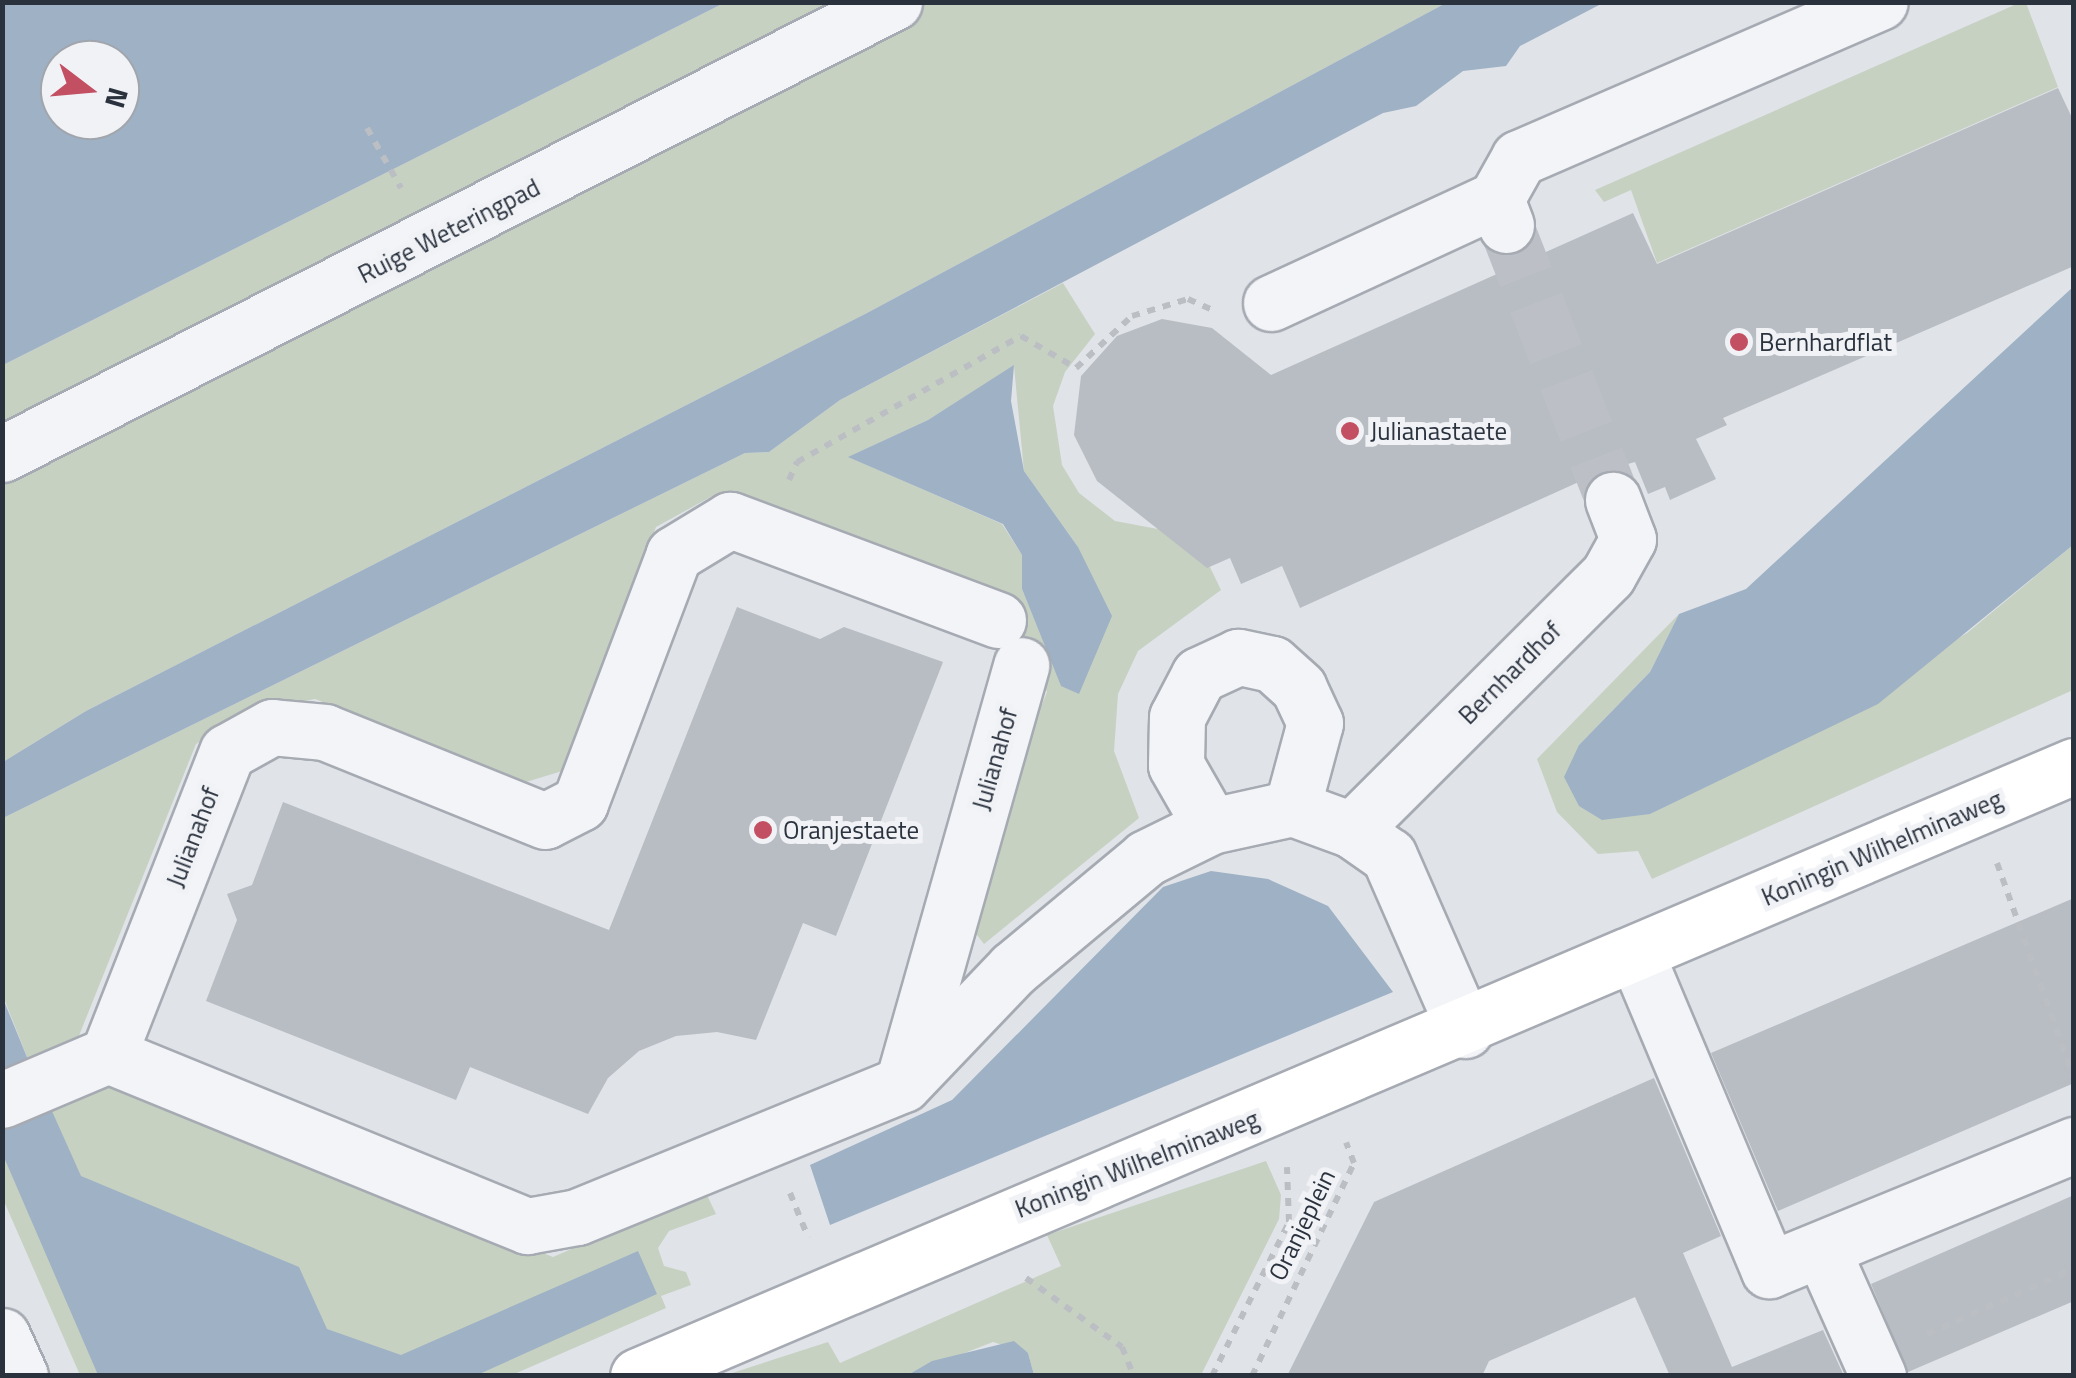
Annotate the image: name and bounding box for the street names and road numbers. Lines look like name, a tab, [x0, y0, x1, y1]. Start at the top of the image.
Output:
street label: Ruige Weteringpad	[353, 172, 545, 290]
street label: Bernhardhof	[1453, 616, 1567, 730]
street label: Julianahof	[966, 704, 1024, 814]
street label: Julianahof	[160, 783, 226, 891]
street label: Koningin Wilhelminaweg	[1757, 784, 2007, 912]
street label: Koningin Wilhelminaweg	[1011, 1104, 1263, 1224]
street label: Oranjeplein	[1262, 1165, 1342, 1285]

